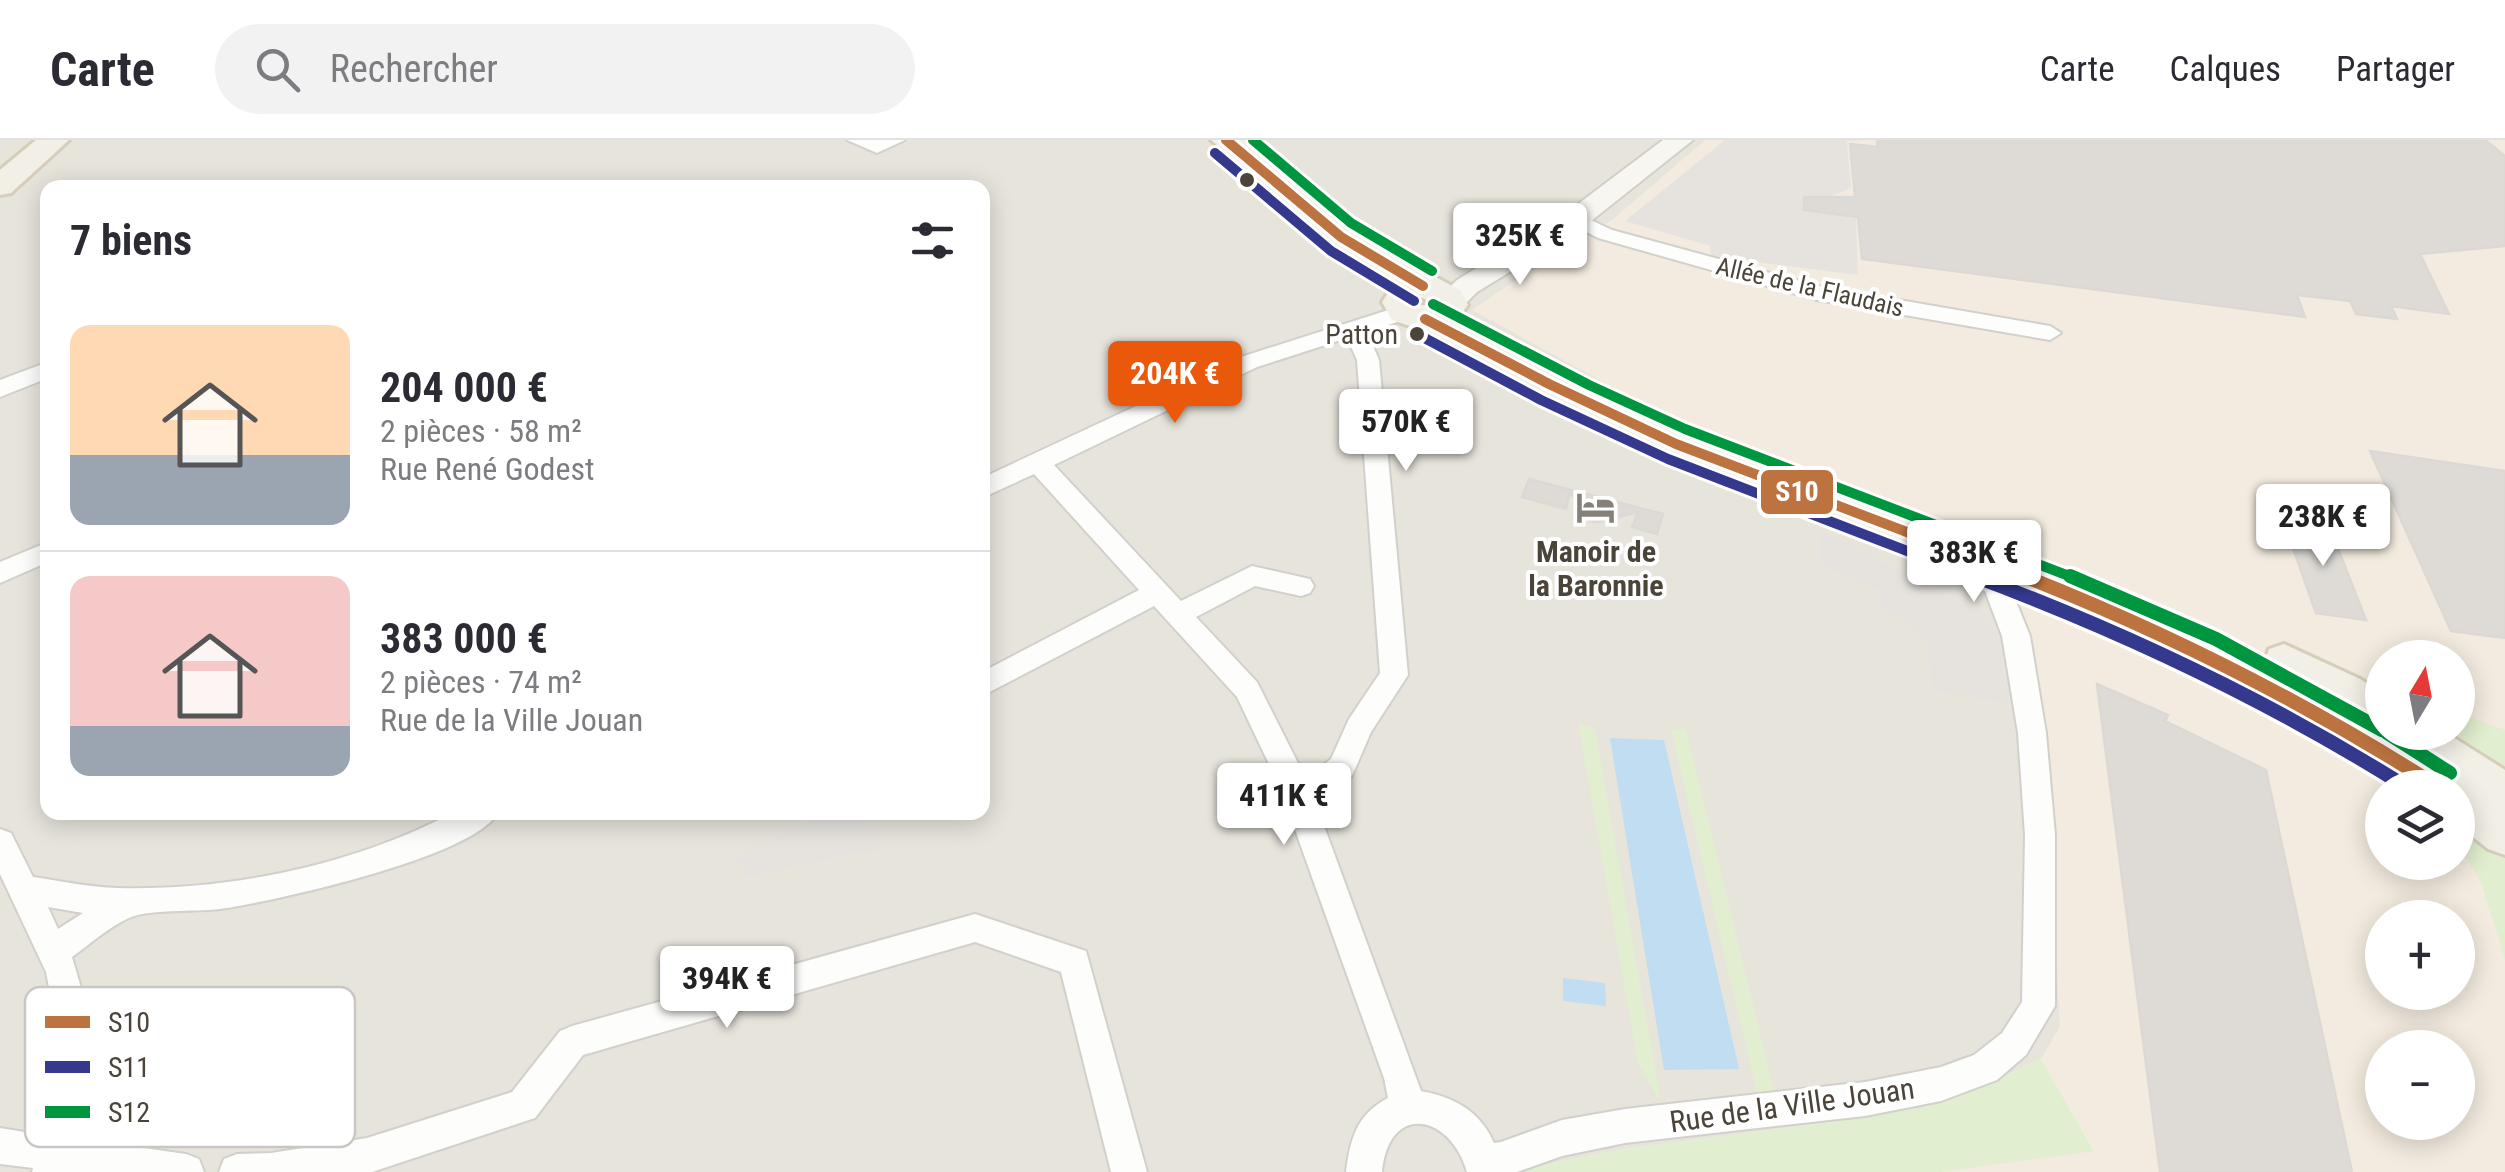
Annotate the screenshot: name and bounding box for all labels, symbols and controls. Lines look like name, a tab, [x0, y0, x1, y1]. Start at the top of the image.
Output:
search box	[215, 24, 915, 114]
text: Carte	[50, 41, 155, 98]
icon: search	[250, 42, 305, 97]
text: Rechercher	[330, 47, 498, 91]
text: Carte	[2040, 49, 2115, 90]
text: Calques	[2170, 49, 2281, 90]
text: Partager	[2336, 49, 2455, 90]
unlabelled marker	[1237, 170, 1257, 190]
pin: 325K €	[1439, 203, 1601, 288]
icon: filters	[905, 213, 960, 268]
text: 7 biens	[70, 216, 192, 265]
text: 325K €	[1475, 216, 1565, 254]
street label: Allée de la Flaudais	[1713, 251, 1907, 323]
place label: Patton	[1325, 318, 1398, 351]
marker: Patton	[1407, 324, 1427, 344]
pin: 204K €	[1094, 341, 1256, 426]
text: 204K €	[1130, 354, 1220, 392]
text: 204 000 €	[380, 363, 548, 412]
icon: home	[150, 365, 270, 485]
pin: 570K €	[1325, 389, 1487, 474]
text: 570K €	[1361, 402, 1451, 440]
text: 2 pièces · 58 m²	[380, 412, 582, 450]
text: Rue René Godest	[380, 450, 595, 488]
line badge: S10	[1759, 468, 1835, 516]
text: S10	[1775, 475, 1819, 508]
pin: 238K €	[2242, 484, 2404, 569]
hotel icon: Manoir de la Baronnie	[1575, 486, 1617, 528]
text: 238K €	[2278, 497, 2368, 535]
pin: 383K €	[1893, 520, 2055, 605]
text: 383K €	[1929, 533, 2019, 571]
place label: Manoir de la Baronnie	[1528, 534, 1664, 603]
text: 383 000 €	[380, 614, 548, 663]
icon: home	[150, 616, 270, 736]
north arrow	[2365, 640, 2475, 750]
map controls	[2365, 640, 2475, 1140]
text: 2 pièces · 74 m²	[380, 663, 582, 701]
text: Rue de la Ville Jouan	[380, 701, 643, 739]
pin: 411K €	[1203, 763, 1365, 848]
button: layers	[2365, 770, 2475, 880]
text: 411K €	[1239, 776, 1329, 814]
button: +	[2365, 900, 2475, 1010]
pin: 394K €	[646, 946, 808, 1031]
text: 394K €	[682, 959, 772, 997]
legend	[25, 987, 355, 1147]
text: S10	[108, 1006, 150, 1039]
button: −	[2365, 1030, 2475, 1140]
text: S11	[108, 1051, 150, 1084]
street label: Rue de la Ville Jouan	[1667, 1071, 1917, 1139]
text: S12	[108, 1096, 150, 1129]

